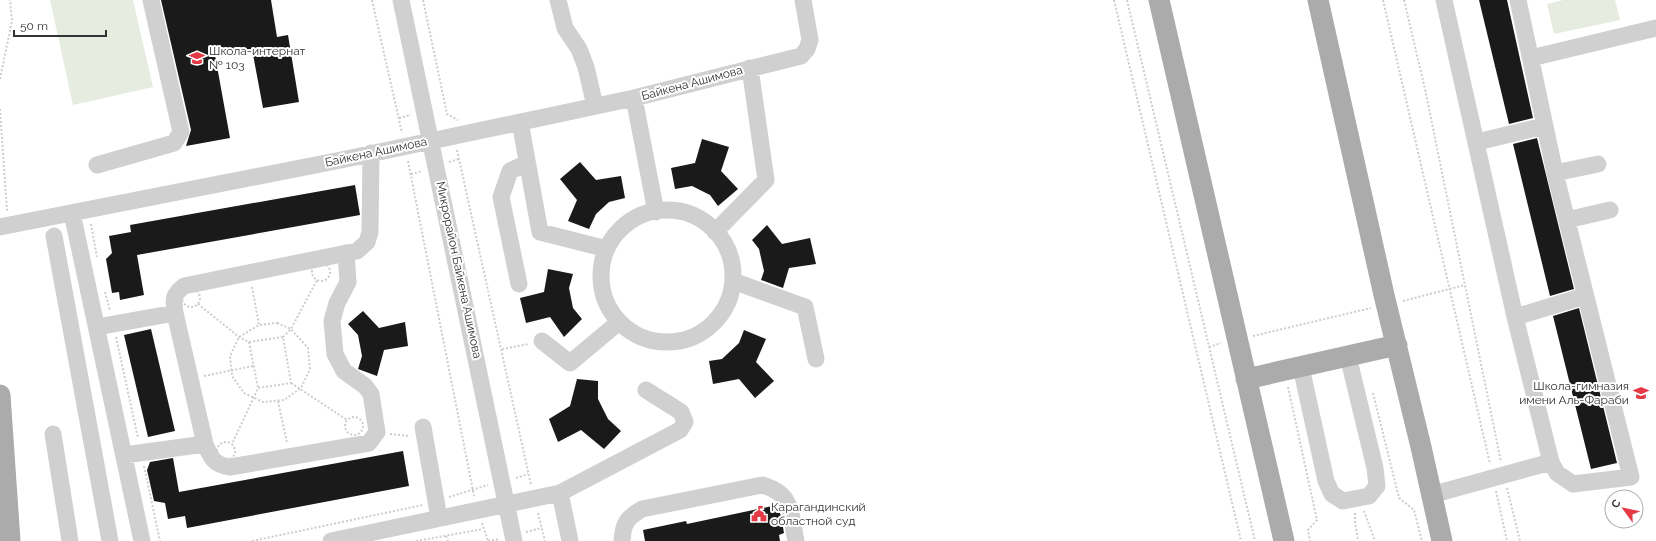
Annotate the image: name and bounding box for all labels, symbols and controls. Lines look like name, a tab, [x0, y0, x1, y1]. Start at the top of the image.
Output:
scale bar	[14, 12, 106, 38]
text: 50 m	[20, 19, 48, 33]
place label: Школа-интернат № 103	[209, 44, 306, 72]
school or university icon: Школа-интернат № 103	[188, 49, 206, 67]
street label: Байкена Ашимова	[640, 63, 744, 103]
street label: Байкена Ашимова	[324, 134, 428, 170]
street label: Микрорайон Байкена Ашимова	[433, 180, 485, 360]
place label: Школа-гимназия имени Аль-Фараби	[1519, 379, 1629, 407]
school or university icon: Школа-гимназия имени Аль-Фараби	[1632, 384, 1650, 402]
north arrow	[1604, 489, 1644, 529]
text: С	[1609, 497, 1624, 511]
place label: Карагандинский областной суд	[771, 500, 866, 528]
public building icon: Карагандинский областной суд	[750, 505, 768, 523]

